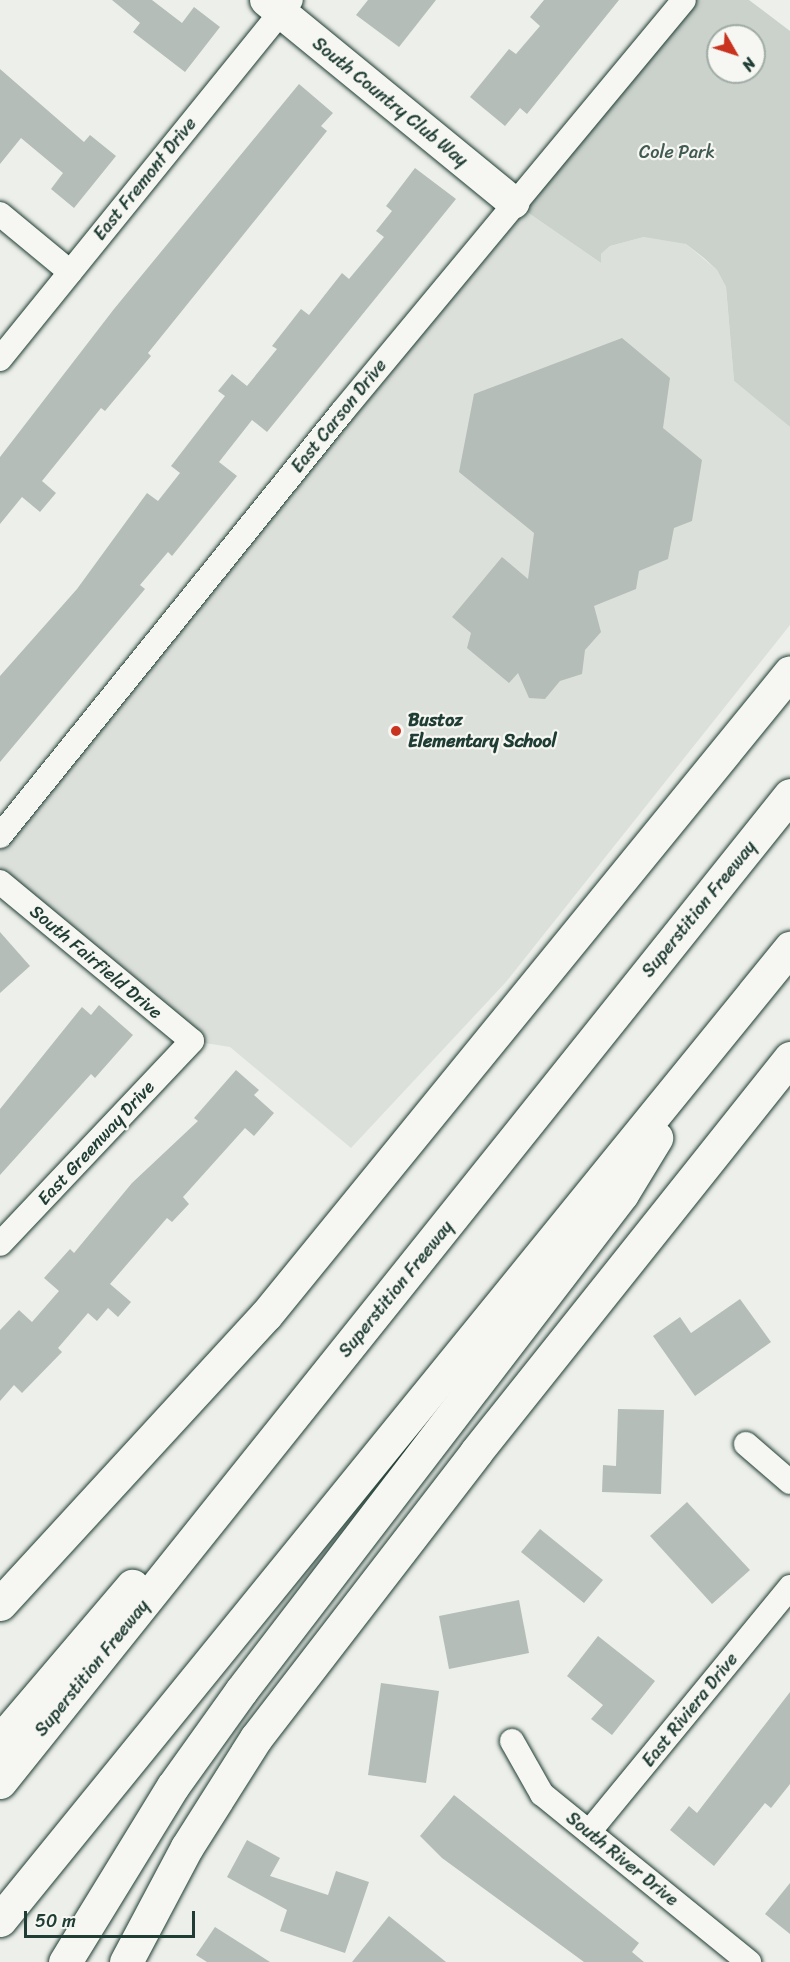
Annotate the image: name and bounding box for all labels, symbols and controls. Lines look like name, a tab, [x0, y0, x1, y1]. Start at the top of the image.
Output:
north arrow	[706, 24, 766, 84]
street label: South Country Club Way	[308, 33, 472, 171]
text: N	[734, 51, 764, 78]
street label: East Fremont Drive	[89, 113, 201, 245]
park label: Cole Park	[639, 141, 715, 163]
street label: East Carson Drive	[287, 355, 391, 477]
place label: Bustoz Elementary School	[408, 710, 557, 752]
marker: Bustoz Elementary School	[389, 724, 403, 738]
street label: Superstition Freeway	[637, 836, 761, 982]
street label: South Fairfield Drive	[26, 901, 166, 1023]
street label: East Greenway Drive	[33, 1076, 159, 1210]
street label: Superstition Freeway	[334, 1216, 458, 1362]
street label: Superstition Freeway	[30, 1595, 154, 1741]
street label: East Riviera Drive	[638, 1649, 742, 1771]
street label: South River Drive	[561, 1807, 683, 1911]
scale bar	[27, 1899, 198, 1937]
text: 50 m	[35, 1905, 76, 1937]

